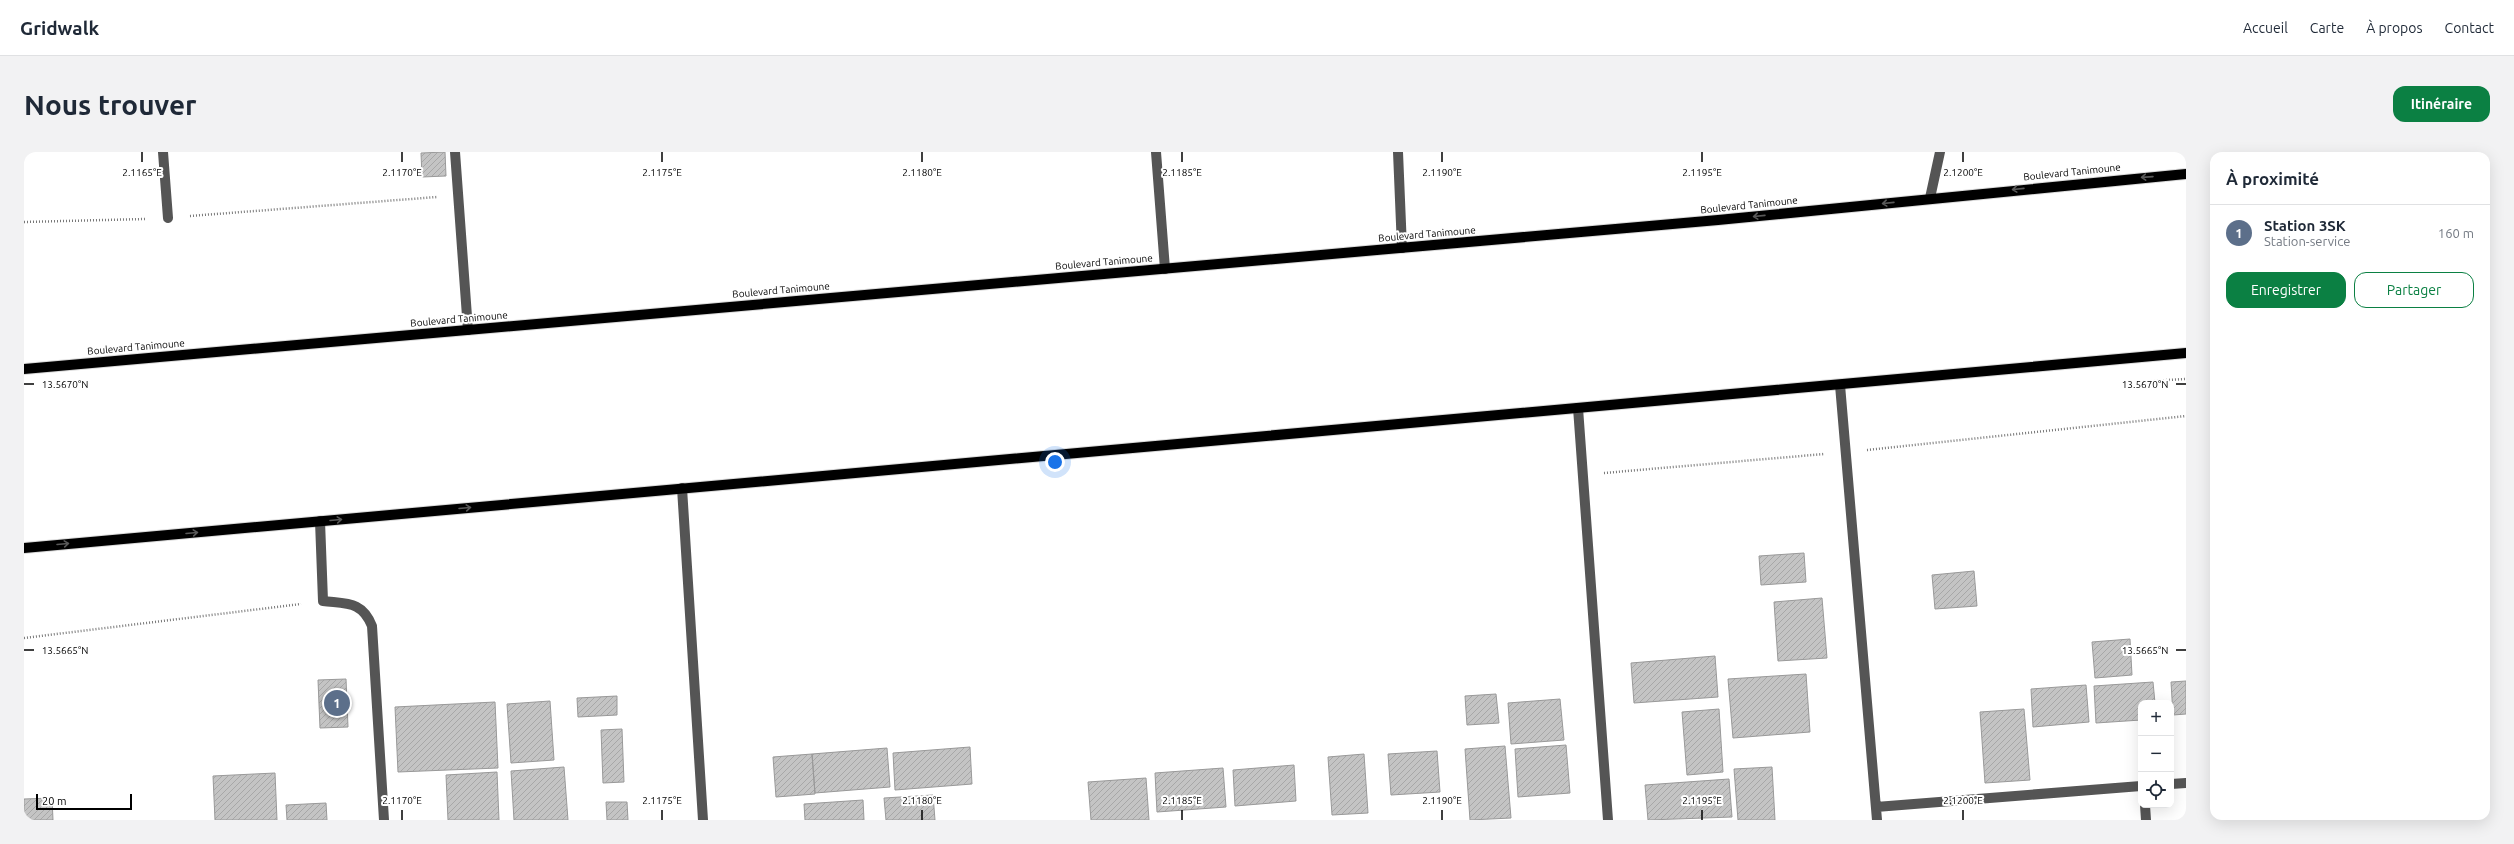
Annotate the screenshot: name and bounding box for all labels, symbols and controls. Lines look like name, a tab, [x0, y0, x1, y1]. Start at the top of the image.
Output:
text: Gridwalk	[20, 17, 99, 39]
text: Accueil	[2243, 20, 2288, 36]
text: Carte	[2310, 20, 2344, 36]
text: À propos	[2366, 20, 2423, 36]
text: Contact	[2445, 20, 2494, 36]
button: Itinéraire	[2393, 86, 2490, 122]
text: Nous trouver	[24, 89, 197, 120]
street label: Boulevard Tanimoune	[2023, 161, 2121, 183]
text: 2.1165°E	[122, 167, 162, 178]
text: 2.1170°E	[382, 167, 422, 178]
text: 2.1175°E	[642, 167, 682, 178]
text: 2.1180°E	[902, 167, 942, 178]
text: 2.1185°E	[1162, 167, 1202, 178]
text: 2.1190°E	[1422, 167, 1462, 178]
text: 2.1195°E	[1682, 167, 1722, 178]
text: 2.1200°E	[1943, 167, 1983, 178]
text: À proximité	[2226, 169, 2319, 188]
one-way arrow	[2141, 173, 2154, 180]
one-way arrow	[2012, 186, 2025, 193]
street label: Boulevard Tanimoune	[1700, 194, 1798, 216]
one-way arrow	[1882, 199, 1895, 206]
one-way arrow	[1753, 212, 1766, 220]
text: Station 3SK	[2264, 217, 2346, 234]
street label: Boulevard Tanimoune	[1378, 224, 1476, 244]
text: 1	[2235, 226, 2243, 240]
text: 160 m	[2438, 226, 2474, 240]
text: Station-service	[2264, 234, 2350, 248]
street label: Boulevard Tanimoune	[1055, 252, 1153, 272]
button: Enregistrer	[2226, 272, 2346, 308]
button: Partager	[2354, 272, 2474, 308]
street label: Boulevard Tanimoune	[732, 280, 830, 300]
street label: Boulevard Tanimoune	[410, 309, 508, 329]
street label: Boulevard Tanimoune	[87, 337, 185, 357]
text: 13.5670°N	[42, 379, 88, 390]
text: 13.5670°N	[2122, 379, 2168, 390]
your location	[1045, 452, 1065, 472]
one-way arrow	[458, 504, 471, 512]
one-way arrow	[329, 516, 342, 524]
one-way arrow	[185, 529, 198, 536]
one-way arrow	[56, 541, 69, 548]
text: 13.5665°N	[42, 645, 88, 656]
text: 13.5665°N	[2122, 645, 2168, 656]
pin: 1	[324, 688, 350, 718]
map controls	[2138, 700, 2174, 808]
button: +	[2138, 700, 2174, 736]
button: −	[2138, 736, 2174, 772]
button: locate	[2138, 772, 2174, 808]
scale bar	[36, 792, 132, 811]
text: 20 m	[42, 795, 66, 807]
text: 2.1170°E	[382, 795, 422, 806]
text: 2.1175°E	[642, 795, 682, 806]
text: 2.1180°E	[902, 795, 942, 806]
text: 2.1185°E	[1162, 795, 1202, 806]
text: 2.1190°E	[1422, 795, 1462, 806]
text: 2.1195°E	[1682, 795, 1722, 806]
text: 2.1200°E	[1943, 795, 1983, 806]

